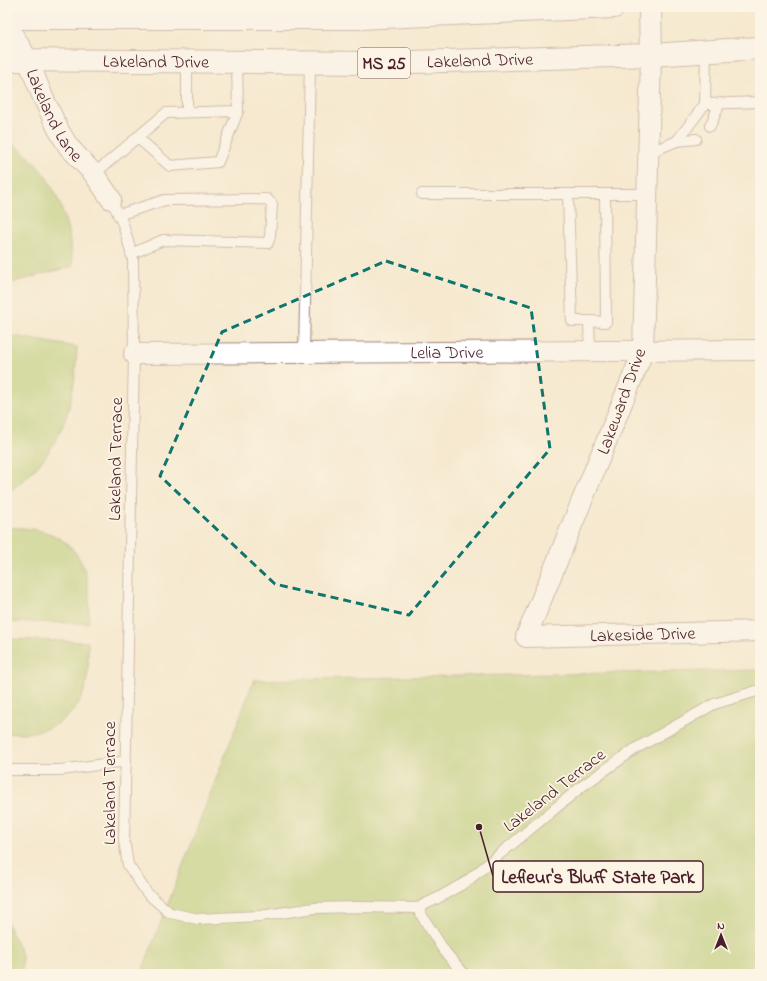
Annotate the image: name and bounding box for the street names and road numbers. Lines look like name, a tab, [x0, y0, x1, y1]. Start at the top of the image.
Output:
street label: Lakeland Drive	[427, 47, 534, 77]
road number: MS 25	[358, 48, 410, 78]
street label: Lakeland Drive	[103, 50, 210, 77]
street label: Lakeland Lane	[18, 65, 88, 169]
street label: Lelia Drive	[410, 341, 484, 367]
street label: Lakeward Drive	[592, 344, 655, 459]
street label: Lakeland Terrace	[103, 396, 131, 521]
street label: Lakeside Drive	[590, 622, 697, 650]
street label: Lakeland Terrace	[98, 720, 124, 845]
street label: Lakeland Terrace	[498, 743, 613, 840]

